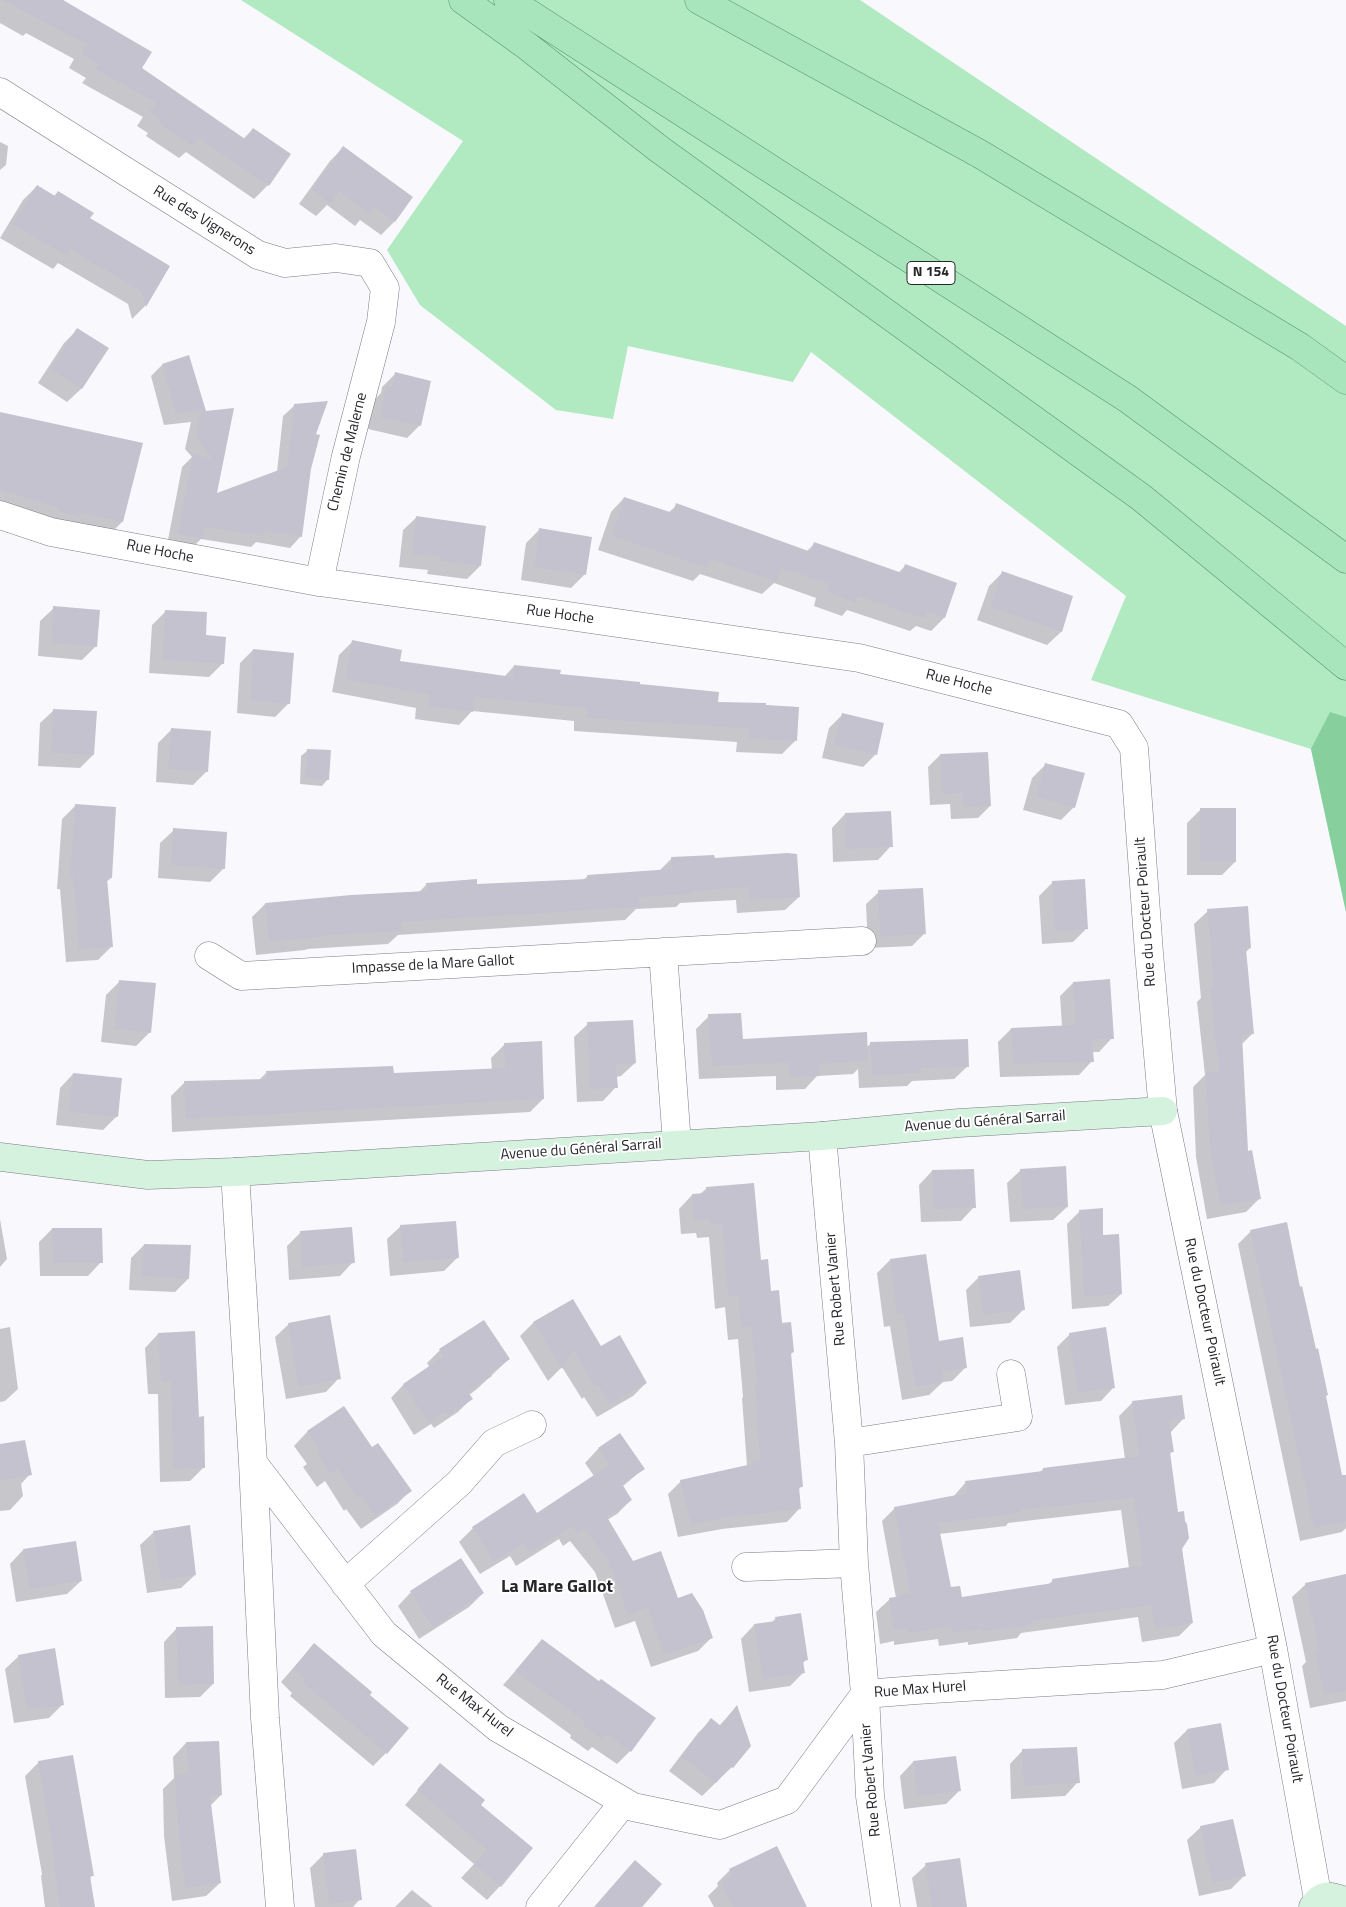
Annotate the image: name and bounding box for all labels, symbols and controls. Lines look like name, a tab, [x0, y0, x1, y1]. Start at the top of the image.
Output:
street label: Rue des Vignerons	[150, 182, 258, 260]
road number: N 154	[907, 262, 955, 284]
street label: Chemin de Malerne	[325, 391, 371, 513]
street label: Rue Hoche	[125, 537, 195, 567]
street label: Rue Hoche	[525, 601, 595, 629]
street label: Rue Hoche	[924, 666, 994, 700]
street label: Rue du Docteur Poirault	[1132, 837, 1160, 987]
street label: Impasse de la Mare Gallot	[351, 952, 515, 978]
street label: Avenue du Général Sarrail	[904, 1107, 1066, 1137]
street label: Avenue du Général Sarrail	[500, 1135, 662, 1165]
street label: Rue Robert Vanier	[822, 1231, 850, 1347]
street label: Rue du Docteur Poirault	[1180, 1237, 1228, 1387]
district label: La Mare Gallot	[501, 1577, 613, 1599]
street label: Rue du Docteur Poirault	[1262, 1634, 1306, 1784]
street label: Rue Max Hurel	[432, 1670, 516, 1742]
street label: Rue Max Hurel	[873, 1678, 967, 1702]
street label: Rue Robert Vanier	[857, 1722, 885, 1838]

